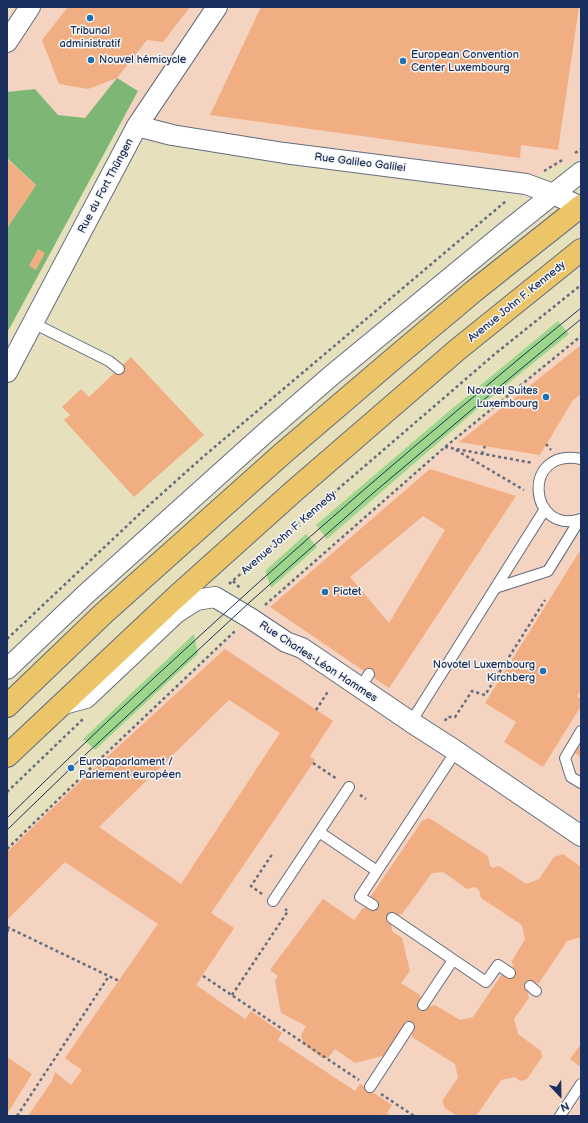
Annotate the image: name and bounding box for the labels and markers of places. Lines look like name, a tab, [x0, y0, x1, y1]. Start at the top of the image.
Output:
marker: Tribunal administratif	[85, 13, 95, 23]
place label: Tribunal administratif	[59, 24, 121, 50]
place label: European Convention Center Luxembourg	[411, 48, 519, 74]
place label: Nouvel hémicycle	[99, 53, 186, 67]
marker: Nouvel hémicycle	[86, 55, 96, 65]
marker: European Convention Center Luxembourg	[398, 56, 408, 66]
place label: Novotel Suites Luxembourg	[467, 384, 538, 410]
marker: Novotel Suites Luxembourg	[541, 392, 551, 402]
place label: Pictet	[333, 585, 361, 599]
marker: Pictet	[320, 587, 330, 597]
place label: Novotel Luxembourg Kirchberg	[433, 658, 535, 684]
marker: Novotel Luxembourg Kirchberg	[538, 666, 548, 676]
place label: Europaparlament / Parlement européen	[79, 755, 181, 781]
marker: Europaparlament / Parlement européen	[66, 763, 76, 773]

